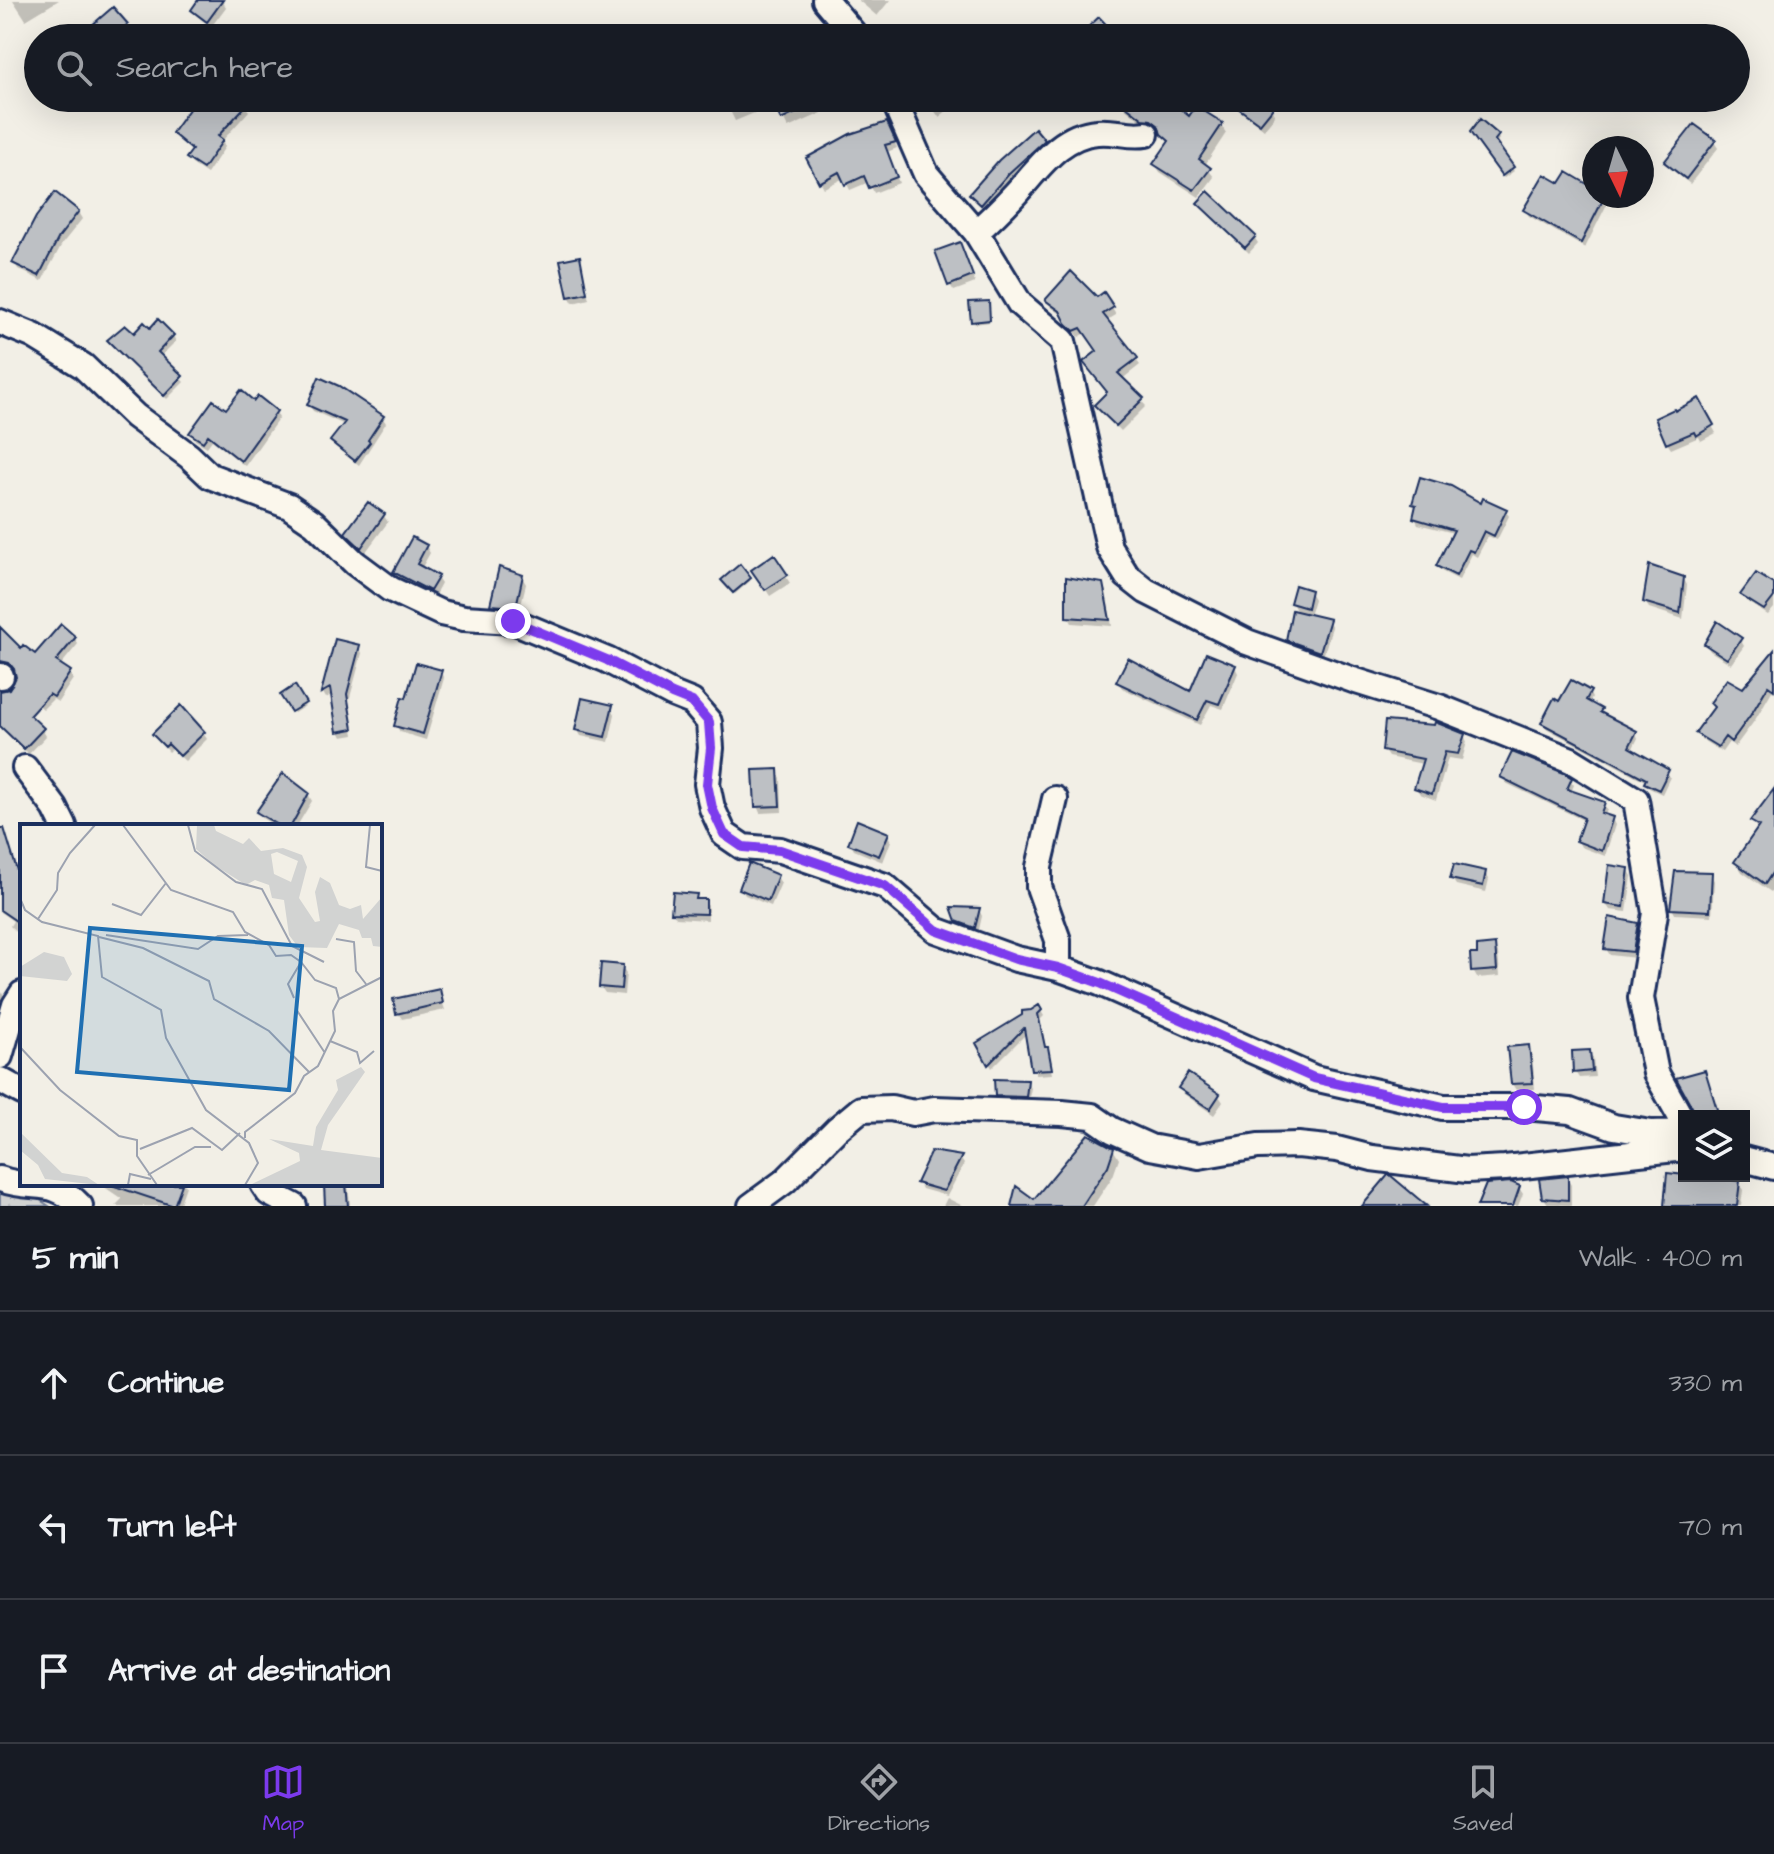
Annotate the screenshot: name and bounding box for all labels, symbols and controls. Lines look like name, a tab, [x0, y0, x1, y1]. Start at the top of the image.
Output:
search box	[24, 24, 1750, 112]
icon: search	[52, 46, 96, 90]
text: Search here	[116, 47, 293, 89]
north arrow	[1582, 136, 1654, 208]
route end	[495, 603, 531, 639]
inset map	[20, 824, 382, 1186]
route start	[1506, 1089, 1542, 1125]
map controls	[1678, 1110, 1750, 1182]
button: layers	[1678, 1110, 1750, 1182]
text: 5 min	[32, 1234, 118, 1282]
text: Walk · 400 m	[1579, 1240, 1742, 1276]
icon: ahead	[32, 1361, 76, 1405]
text: Continue	[108, 1362, 224, 1404]
text: 330 m	[1668, 1365, 1742, 1401]
icon: left	[32, 1505, 76, 1549]
text: Turn left	[108, 1506, 236, 1548]
text: 70 m	[1679, 1509, 1742, 1545]
icon: arrive	[32, 1649, 76, 1693]
text: Arrive at destination	[108, 1650, 390, 1692]
tab: Map	[261, 1760, 305, 1839]
tab: Directions	[828, 1760, 930, 1839]
tab: Saved	[1453, 1760, 1513, 1839]

